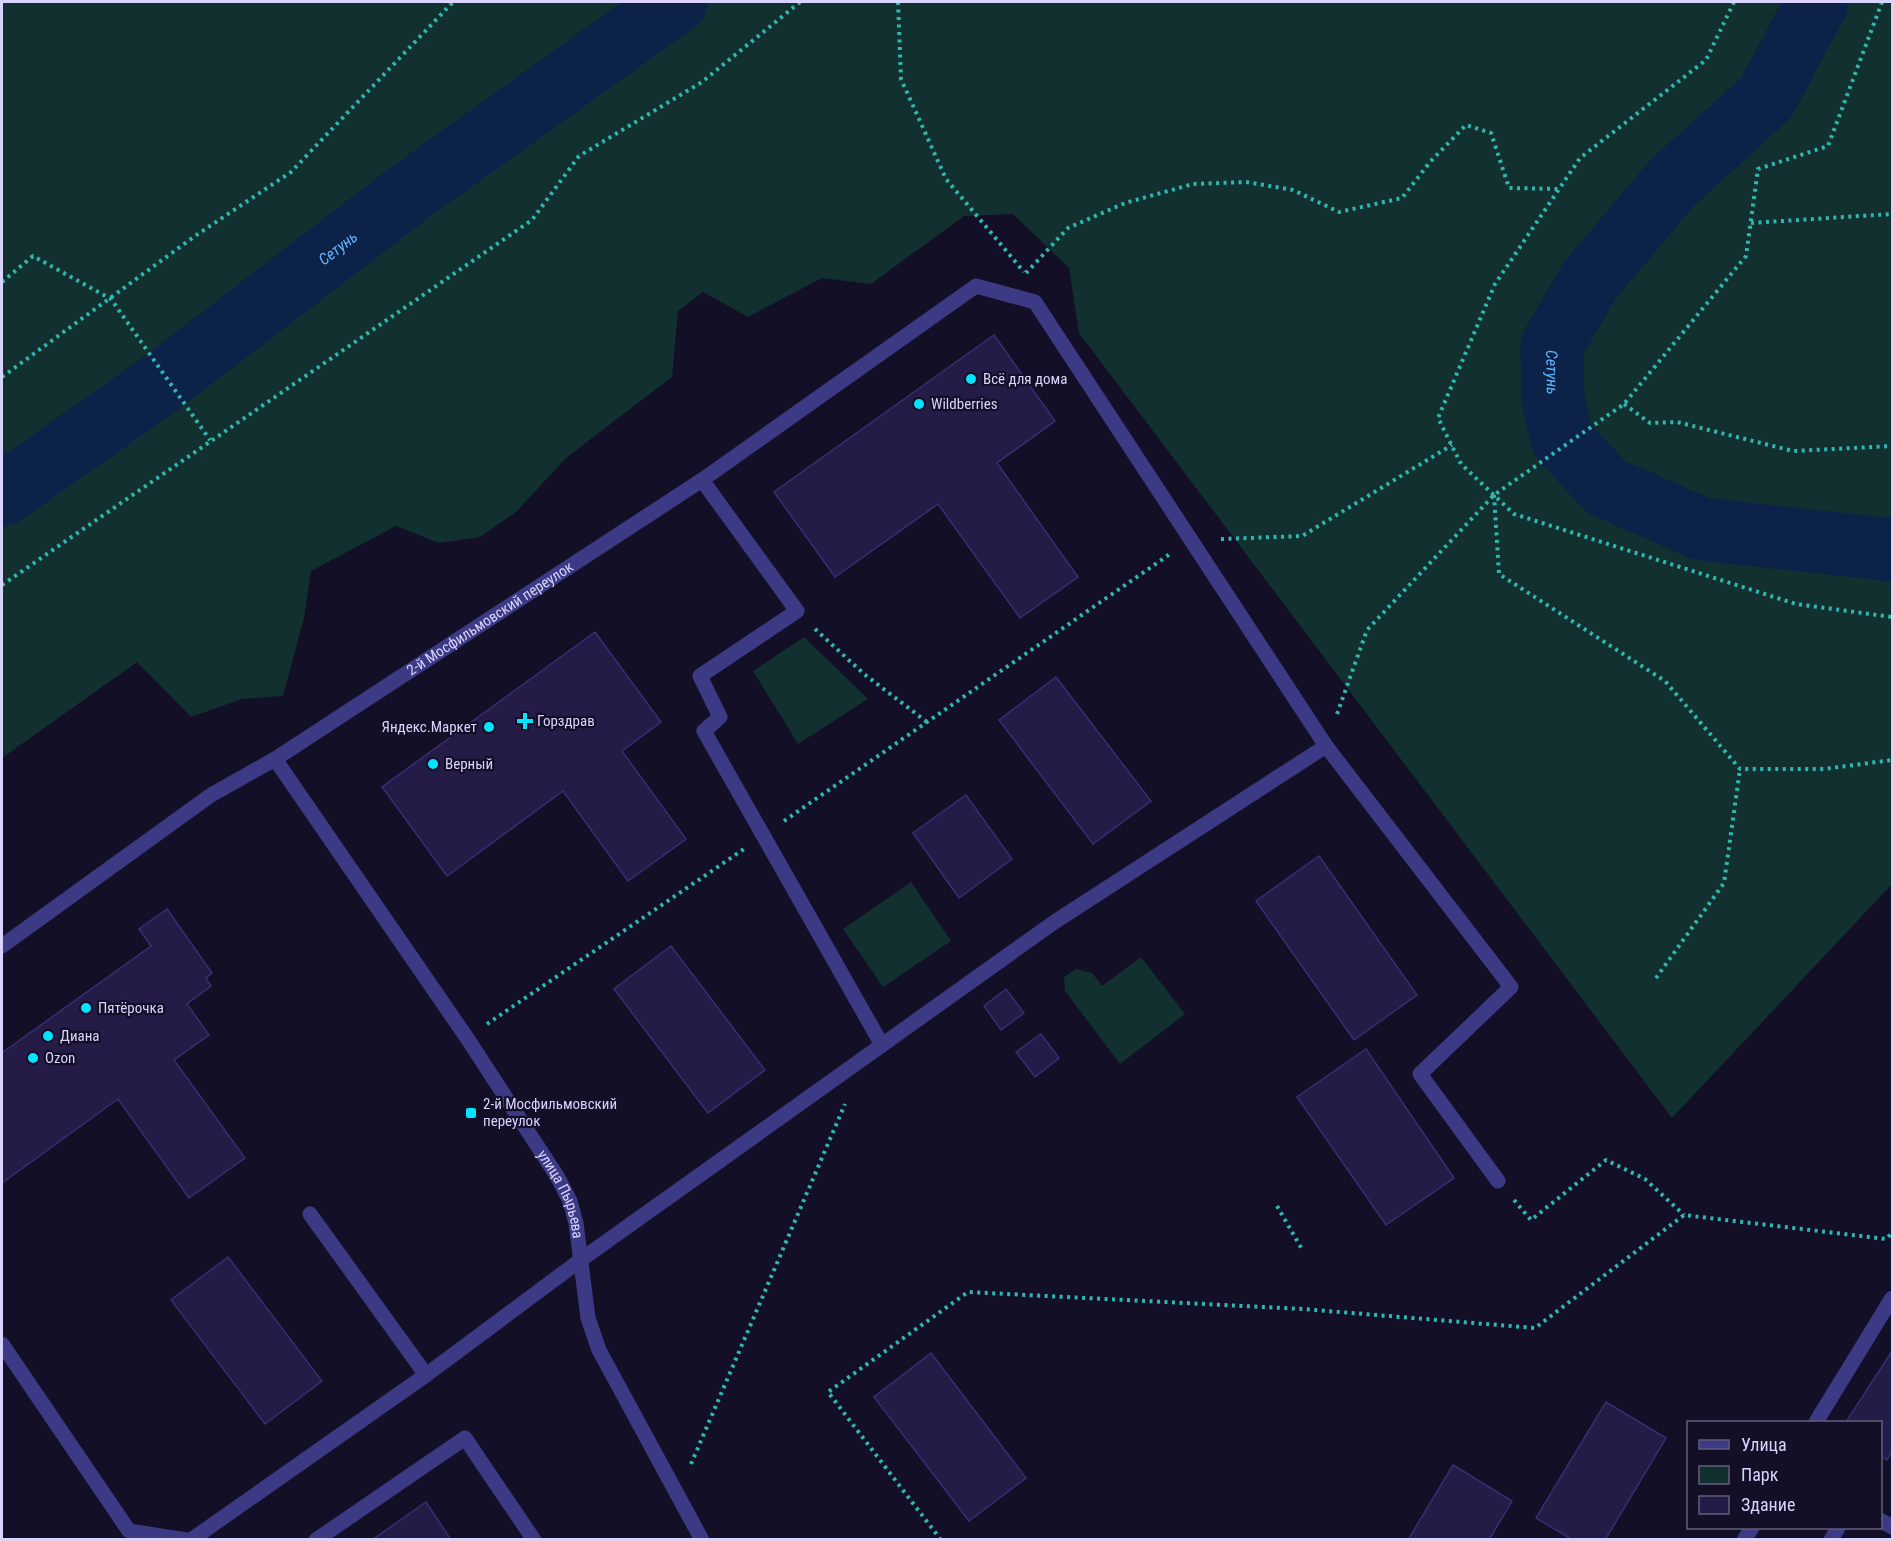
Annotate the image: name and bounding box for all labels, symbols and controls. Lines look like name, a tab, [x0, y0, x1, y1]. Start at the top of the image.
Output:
water label: Сетунь	[315, 227, 361, 269]
water label: Сетунь	[1542, 350, 1562, 395]
place label: Всё для дома	[983, 370, 1067, 388]
marker: Всё для дома	[964, 372, 978, 386]
place label: Wildberries	[931, 395, 998, 413]
marker: Wildberries	[912, 397, 926, 411]
street label: 2-й Мосфильмовский переулок	[403, 558, 576, 679]
place label: Горздрав	[537, 712, 595, 730]
marker: Горздрав	[518, 714, 532, 728]
place label: Яндекс.Маркет	[382, 718, 477, 736]
marker: Яндекс.Маркет	[482, 720, 496, 734]
place label: Верный	[445, 755, 493, 773]
marker: Верный	[426, 757, 440, 771]
place label: Пятёрочка	[98, 999, 164, 1017]
marker: Пятёрочка	[79, 1001, 93, 1015]
place label: Диана	[60, 1027, 100, 1045]
marker: Диана	[41, 1029, 55, 1043]
place label: Ozon	[45, 1049, 75, 1067]
marker: Ozon	[26, 1051, 40, 1065]
place label: 2-й Мосфильмовский переулок	[483, 1095, 617, 1130]
marker: 2-й Мосфильмовский переулок	[464, 1106, 478, 1120]
street label: улица Пырьева	[533, 1147, 587, 1239]
legend	[1687, 1421, 1882, 1529]
text: Улица	[1741, 1434, 1787, 1455]
text: Парк	[1741, 1464, 1779, 1485]
text: Здание	[1741, 1494, 1795, 1515]

